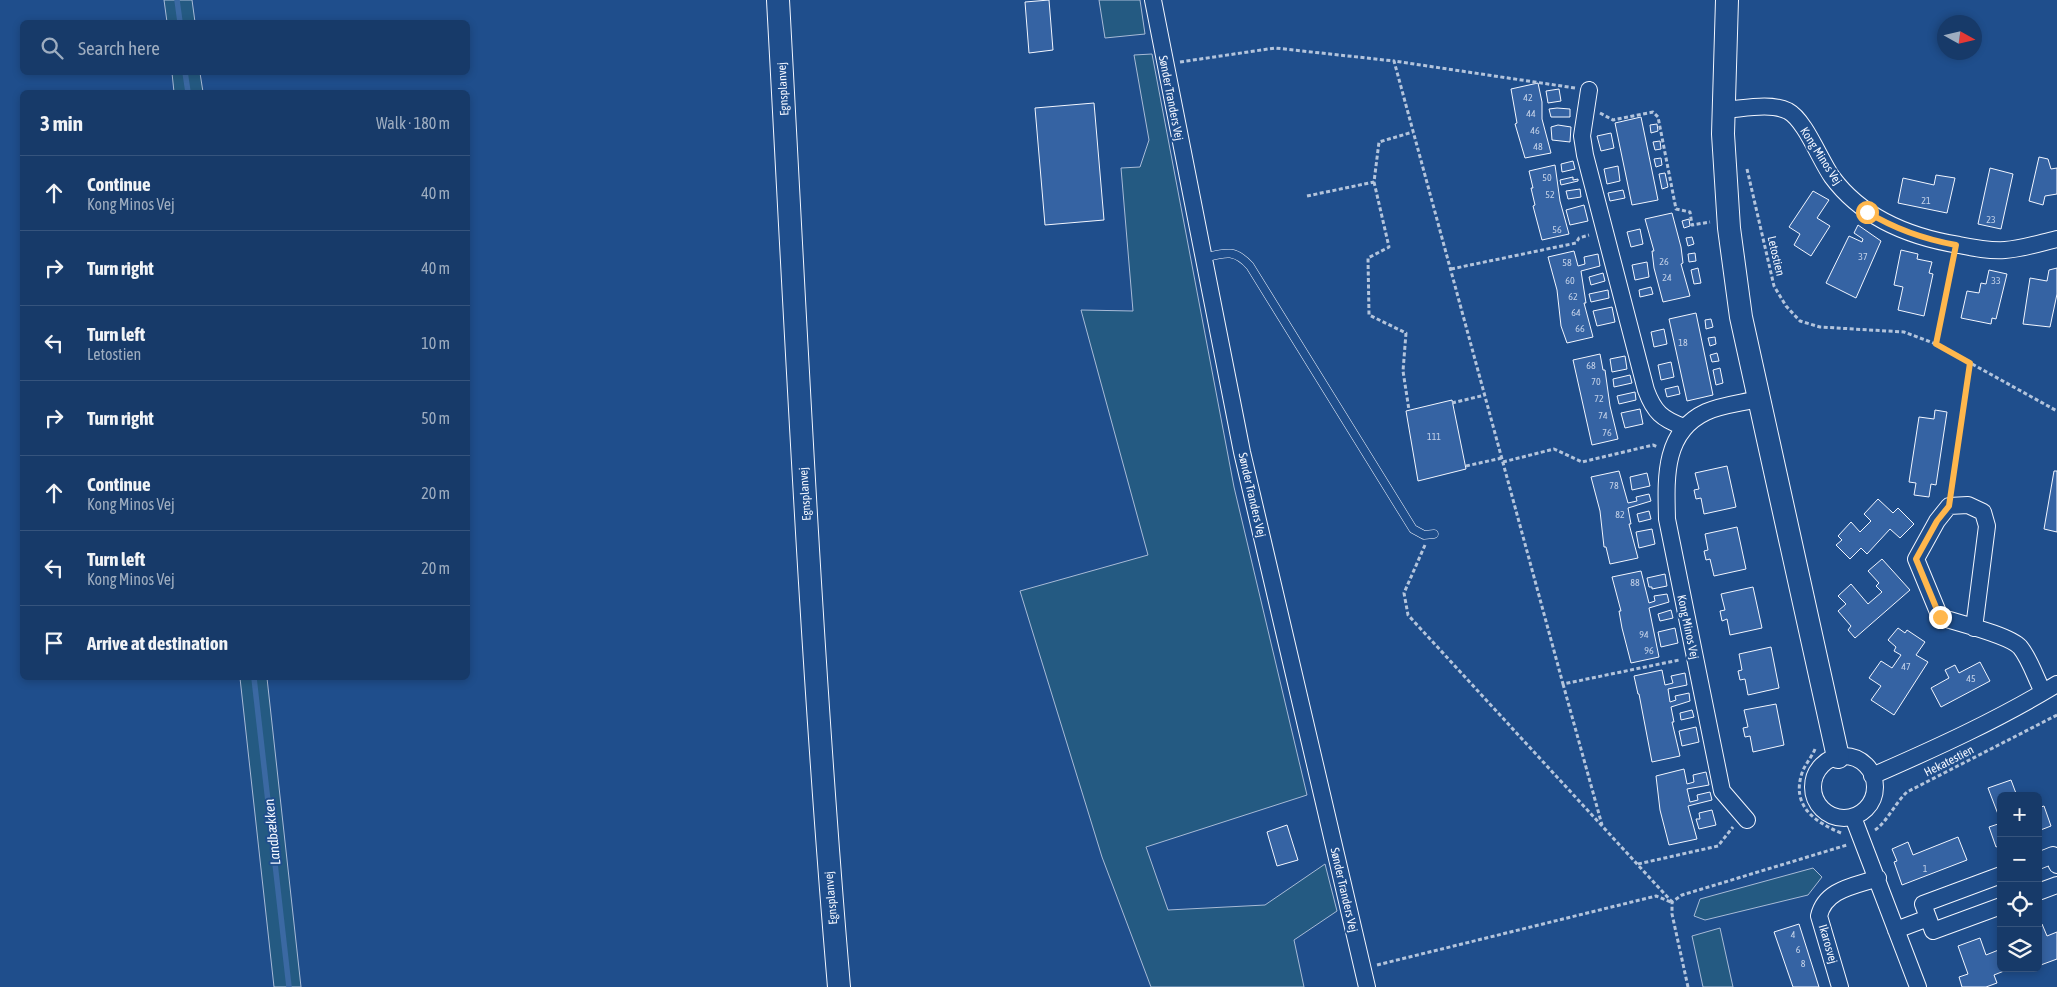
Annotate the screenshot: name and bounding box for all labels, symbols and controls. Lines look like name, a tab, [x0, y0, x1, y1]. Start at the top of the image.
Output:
north arrow	[1937, 15, 1982, 60]
search box	[20, 20, 470, 75]
icon: search	[38, 34, 66, 62]
text: Search here	[78, 37, 160, 59]
street label: Sønder Tranders Vej	[1156, 54, 1186, 142]
street label: Egnsplanvej	[775, 62, 791, 116]
house number: 42	[1523, 92, 1533, 103]
house number: 44	[1526, 108, 1536, 119]
text: 3 min	[40, 111, 83, 135]
text: Walk · 180 m	[376, 114, 450, 132]
house number: 46	[1530, 125, 1540, 136]
street label: Kong Minos Vej	[1797, 125, 1845, 187]
house number: 48	[1533, 141, 1543, 152]
house number: 50	[1542, 172, 1552, 183]
text: Continue	[87, 173, 151, 195]
icon: ahead	[40, 179, 68, 207]
text: 40 m	[421, 184, 450, 202]
house number: 52	[1545, 189, 1555, 200]
text: Kong Minos Vej	[87, 195, 175, 213]
house number: 21	[1921, 195, 1931, 206]
route start	[1856, 201, 1879, 224]
house number: 23	[1986, 214, 1996, 225]
house number: 56	[1552, 224, 1562, 235]
street label: Letostien	[1765, 235, 1787, 277]
house number: 37	[1858, 251, 1868, 262]
icon: right	[40, 254, 68, 282]
house number: 26	[1659, 256, 1669, 267]
text: Turn right	[87, 257, 154, 279]
house number: 58	[1562, 257, 1572, 268]
text: 40 m	[421, 259, 450, 277]
house number: 24	[1662, 272, 1672, 283]
house number: 60	[1565, 275, 1575, 286]
house number: 33	[1991, 275, 2001, 286]
house number: 62	[1568, 291, 1578, 302]
house number: 64	[1571, 307, 1581, 318]
text: Turn left	[87, 323, 145, 345]
house number: 66	[1575, 323, 1585, 334]
icon: left	[40, 329, 68, 357]
text: 10 m	[421, 334, 450, 352]
house number: 18	[1678, 337, 1688, 348]
text: Letostien	[87, 345, 141, 363]
house number: 68	[1586, 360, 1596, 371]
house number: 70	[1591, 376, 1601, 387]
house number: 72	[1594, 393, 1604, 404]
icon: right	[40, 404, 68, 432]
text: Turn right	[87, 407, 154, 429]
text: 50 m	[421, 409, 450, 427]
house number: 74	[1598, 410, 1608, 421]
house number: 76	[1602, 427, 1612, 438]
house number: 111	[1427, 431, 1441, 442]
street label: Sønder Tranders Vej	[1235, 451, 1269, 539]
street label: Egnsplanvej	[796, 467, 814, 521]
text: Continue	[87, 473, 151, 495]
icon: ahead	[40, 479, 68, 507]
house number: 78	[1609, 480, 1619, 491]
text: 20 m	[421, 484, 450, 502]
text: Kong Minos Vej	[87, 495, 175, 513]
house number: 82	[1615, 509, 1625, 520]
text: Turn left	[87, 548, 145, 570]
icon: left	[40, 554, 68, 582]
text: 20 m	[421, 559, 450, 577]
text: Kong Minos Vej	[87, 570, 175, 588]
house number: 88	[1630, 577, 1640, 588]
street label: Kong Minos Vej	[1674, 593, 1702, 661]
route end	[1929, 606, 1952, 629]
icon: arrive	[40, 629, 68, 657]
house number: 94	[1639, 629, 1649, 640]
text: Arrive at destination	[87, 632, 228, 654]
house number: 96	[1644, 645, 1654, 656]
house number: 47	[1901, 661, 1911, 672]
house number: 45	[1966, 673, 1976, 684]
street label: Hekatestien	[1922, 743, 1976, 779]
map controls	[1997, 792, 2042, 972]
button: +	[1997, 792, 2042, 837]
water label: Landbækken	[261, 798, 283, 866]
button: −	[1997, 837, 2042, 882]
street label: Sønder Tranders Vej	[1327, 846, 1361, 934]
house number: 1	[1923, 863, 1928, 874]
street label: Egnsplanvej	[822, 871, 840, 925]
button: locate	[1997, 882, 2042, 927]
street label: Ikarosvej	[1816, 923, 1840, 965]
button: layers	[1997, 927, 2042, 972]
house number: 4	[1791, 929, 1796, 940]
house number: 6	[1796, 944, 1801, 955]
house number: 8	[1801, 958, 1806, 969]

